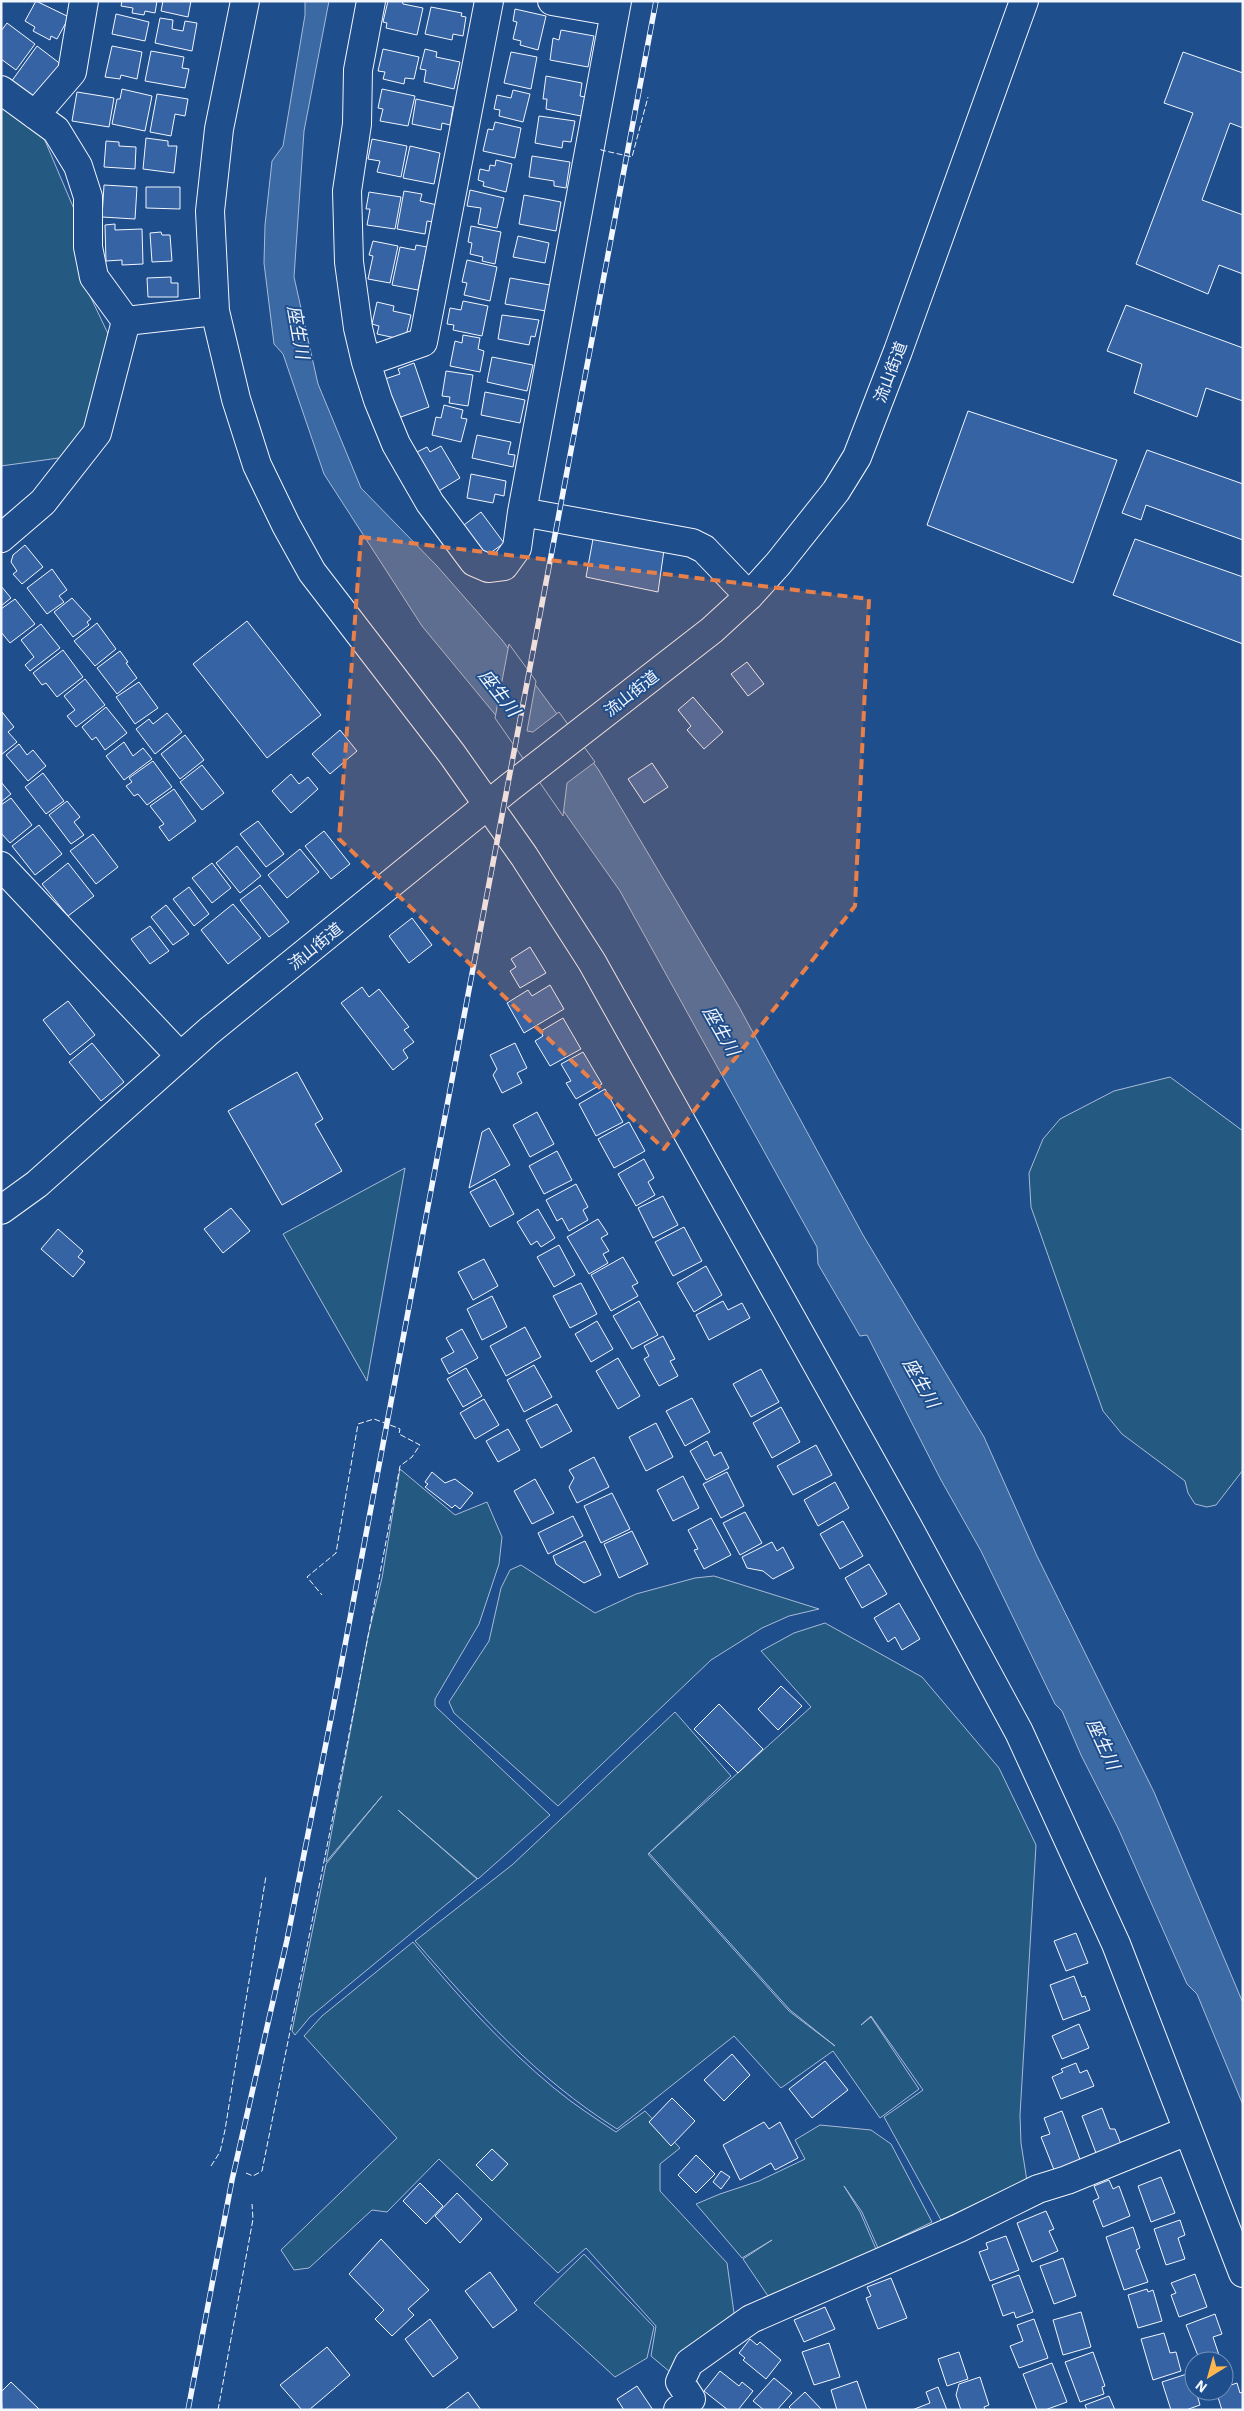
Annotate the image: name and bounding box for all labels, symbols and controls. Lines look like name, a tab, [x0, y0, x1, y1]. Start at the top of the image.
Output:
water label: 座生川	[282, 303, 315, 362]
street label: 流山街道	[869, 339, 911, 405]
water label: 座生川	[474, 664, 526, 723]
street label: 流山街道	[600, 665, 662, 721]
street label: 流山街道	[284, 918, 346, 974]
water label: 座生川	[698, 1002, 746, 1062]
water label: 座生川	[898, 1354, 946, 1414]
water label: 座生川	[1082, 1714, 1126, 1775]
north arrow	[1184, 2351, 1234, 2401]
text: N	[1192, 2376, 1211, 2397]

